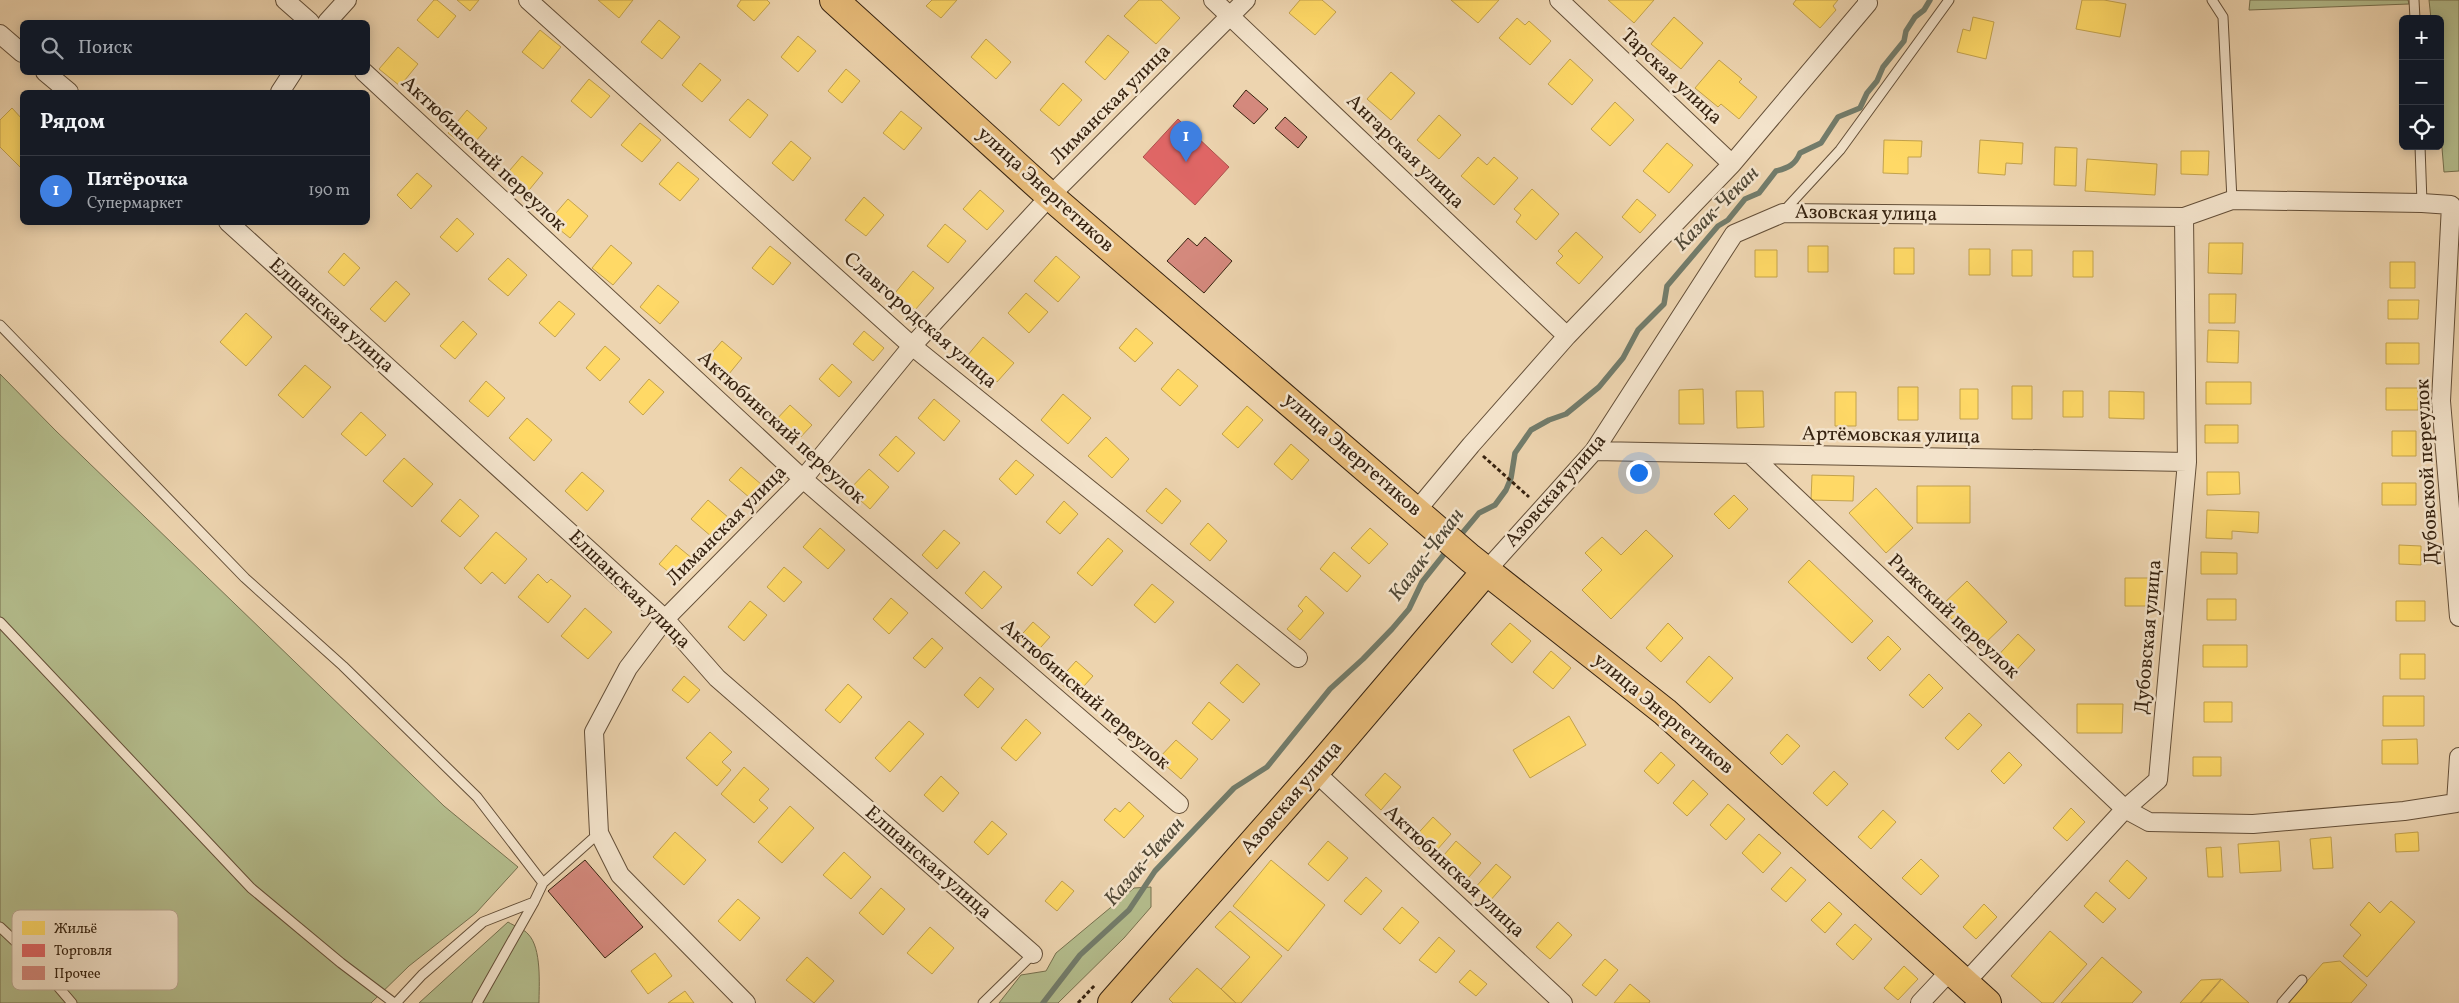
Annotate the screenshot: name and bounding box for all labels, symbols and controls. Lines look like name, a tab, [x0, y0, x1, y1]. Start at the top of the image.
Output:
map controls	[2399, 15, 2444, 150]
button: +	[2399, 15, 2444, 60]
search box	[20, 20, 370, 75]
street label: Тарская улица	[1614, 22, 1728, 132]
icon: search	[38, 34, 66, 62]
text: Поиск	[78, 35, 132, 61]
street label: Лиманская улица	[1044, 38, 1178, 172]
button: −	[2399, 60, 2444, 105]
street label: Актюбинский переулок	[394, 70, 572, 238]
street label: Ангарская улица	[1340, 88, 1470, 216]
button: locate	[2399, 105, 2444, 150]
text: Рядом	[40, 108, 105, 137]
street label: улица Энергетиков	[970, 121, 1120, 259]
pin: 1	[1170, 121, 1202, 162]
water label: Казак-Чекан	[1668, 160, 1766, 258]
text: Пятёрочка	[87, 167, 188, 193]
text: 1	[53, 180, 59, 202]
text: 190 m	[308, 180, 350, 202]
text: Супермаркет	[87, 193, 183, 215]
street label: Азовская улица	[1794, 199, 1938, 229]
street label: Славгородская улица	[837, 246, 1003, 396]
street label: Елшанская улица	[262, 252, 400, 380]
street label: Актюбинский переулок	[691, 345, 871, 511]
street label: Дубовской переулок	[2409, 378, 2447, 566]
street label: улица Энергетиков	[1276, 387, 1428, 523]
street label: Артёмовская улица	[1802, 420, 1981, 452]
street label: Азовская улица	[1499, 428, 1613, 554]
street label: Лиманская улица	[660, 459, 794, 593]
your location	[1626, 460, 1652, 486]
water label: Казак-Чекан	[1382, 502, 1472, 608]
street label: Елшанская улица	[561, 524, 697, 656]
street label: Рижский переулок	[1881, 548, 2026, 686]
street label: Дубовская улица	[2128, 558, 2170, 715]
street label: Актюбинский переулок	[994, 613, 1176, 777]
street label: улица Энергетиков	[1586, 647, 1740, 781]
street label: Азовская улица	[1235, 735, 1349, 861]
street label: Актюбинская улица	[1377, 799, 1531, 945]
street label: Елшанская улица	[858, 800, 998, 926]
water label: Казак-Чекан	[1098, 811, 1192, 913]
legend	[12, 910, 178, 990]
text: Жильё	[54, 920, 98, 939]
text: Торговля	[54, 942, 112, 961]
text: Прочее	[54, 965, 101, 984]

